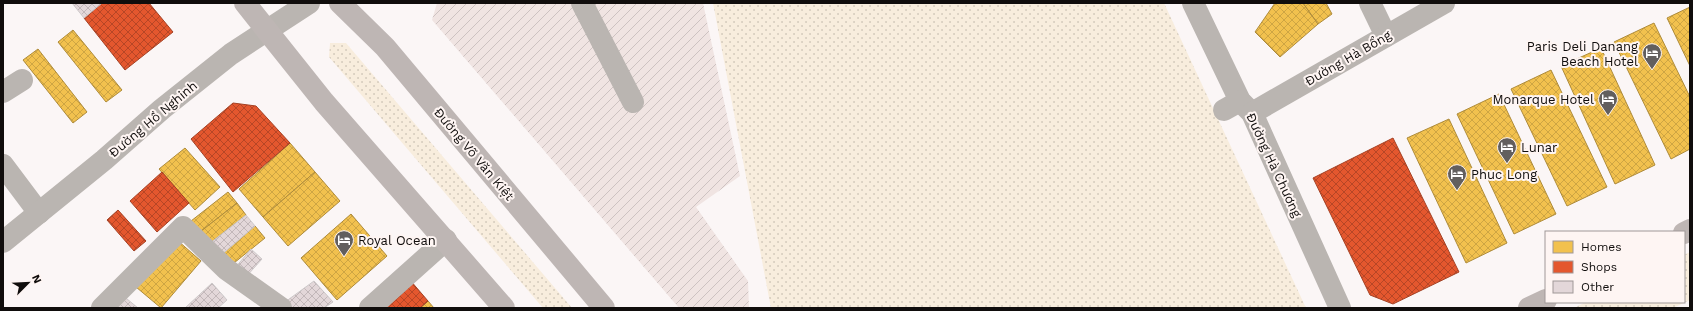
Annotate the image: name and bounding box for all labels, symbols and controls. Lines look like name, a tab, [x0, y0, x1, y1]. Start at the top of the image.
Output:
street label: Đường Hà Bổng	[1302, 27, 1394, 89]
place label: Paris Deli Danang Beach Hotel	[1527, 39, 1638, 69]
hotel icon: Paris Deli Danang Beach Hotel	[1641, 42, 1663, 70]
street label: Đường Hồ Nghinh	[106, 78, 200, 160]
hotel icon: Monarque Hotel	[1597, 88, 1619, 116]
place label: Monarque Hotel	[1493, 92, 1594, 107]
street label: Đường Võ Văn Kiệt	[431, 105, 517, 204]
street label: Đường Hà Chương	[1243, 110, 1305, 220]
hotel icon: Lunar	[1496, 136, 1518, 164]
place label: Lunar	[1521, 140, 1557, 155]
hotel icon: Phuc Long	[1446, 163, 1468, 191]
place label: Phuc Long	[1471, 167, 1537, 182]
hotel icon: Royal Ocean	[333, 229, 355, 257]
legend	[1545, 231, 1685, 303]
place label: Royal Ocean	[358, 233, 436, 248]
text: Homes	[1581, 240, 1622, 254]
text: Shops	[1581, 260, 1617, 274]
north arrow	[8, 263, 48, 303]
text: N	[29, 273, 44, 286]
text: Other	[1581, 280, 1614, 294]

